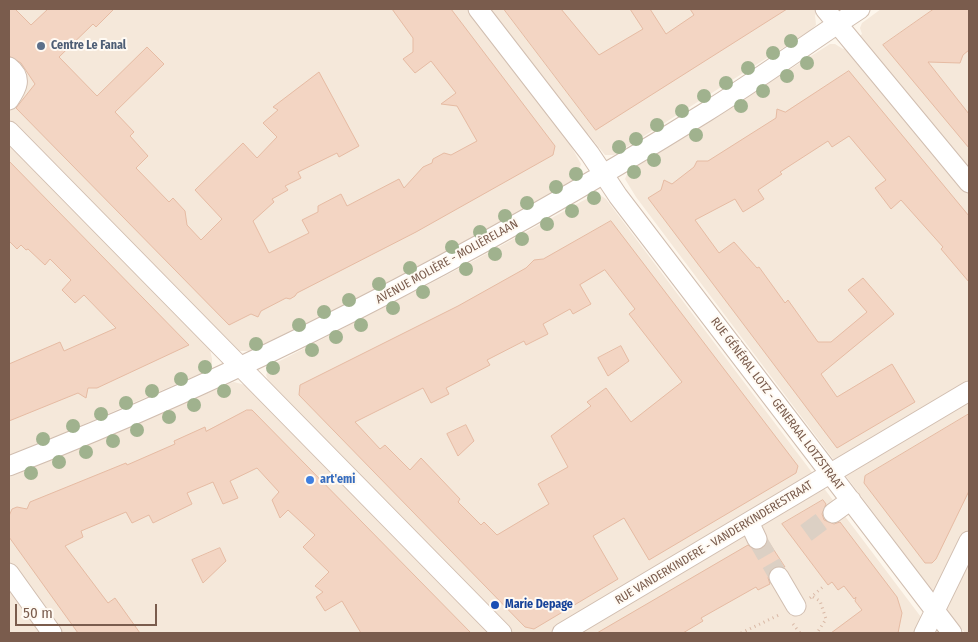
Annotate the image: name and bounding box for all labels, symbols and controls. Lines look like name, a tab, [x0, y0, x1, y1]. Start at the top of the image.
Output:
place label: Centre Le Fanal	[51, 39, 126, 53]
marker: Centre Le Fanal	[35, 40, 47, 52]
street label: AVENUE MOLIÈRE - MOLIÈRELAAN	[373, 217, 521, 307]
street label: RUE GÉNÉRAL LOTZ - GENERAAL LOTZSTRAAT	[707, 315, 847, 493]
place label: art'emi	[320, 473, 355, 487]
marker: art'emi	[304, 474, 316, 486]
street label: RUE VANDERKINDERE - VANDERKINDERESTRAAT	[613, 478, 815, 608]
scale bar	[18, 594, 160, 626]
place label: Marie Depage	[505, 598, 573, 612]
marker: Marie Depage	[489, 599, 501, 611]
text: 50 m	[23, 604, 53, 622]

